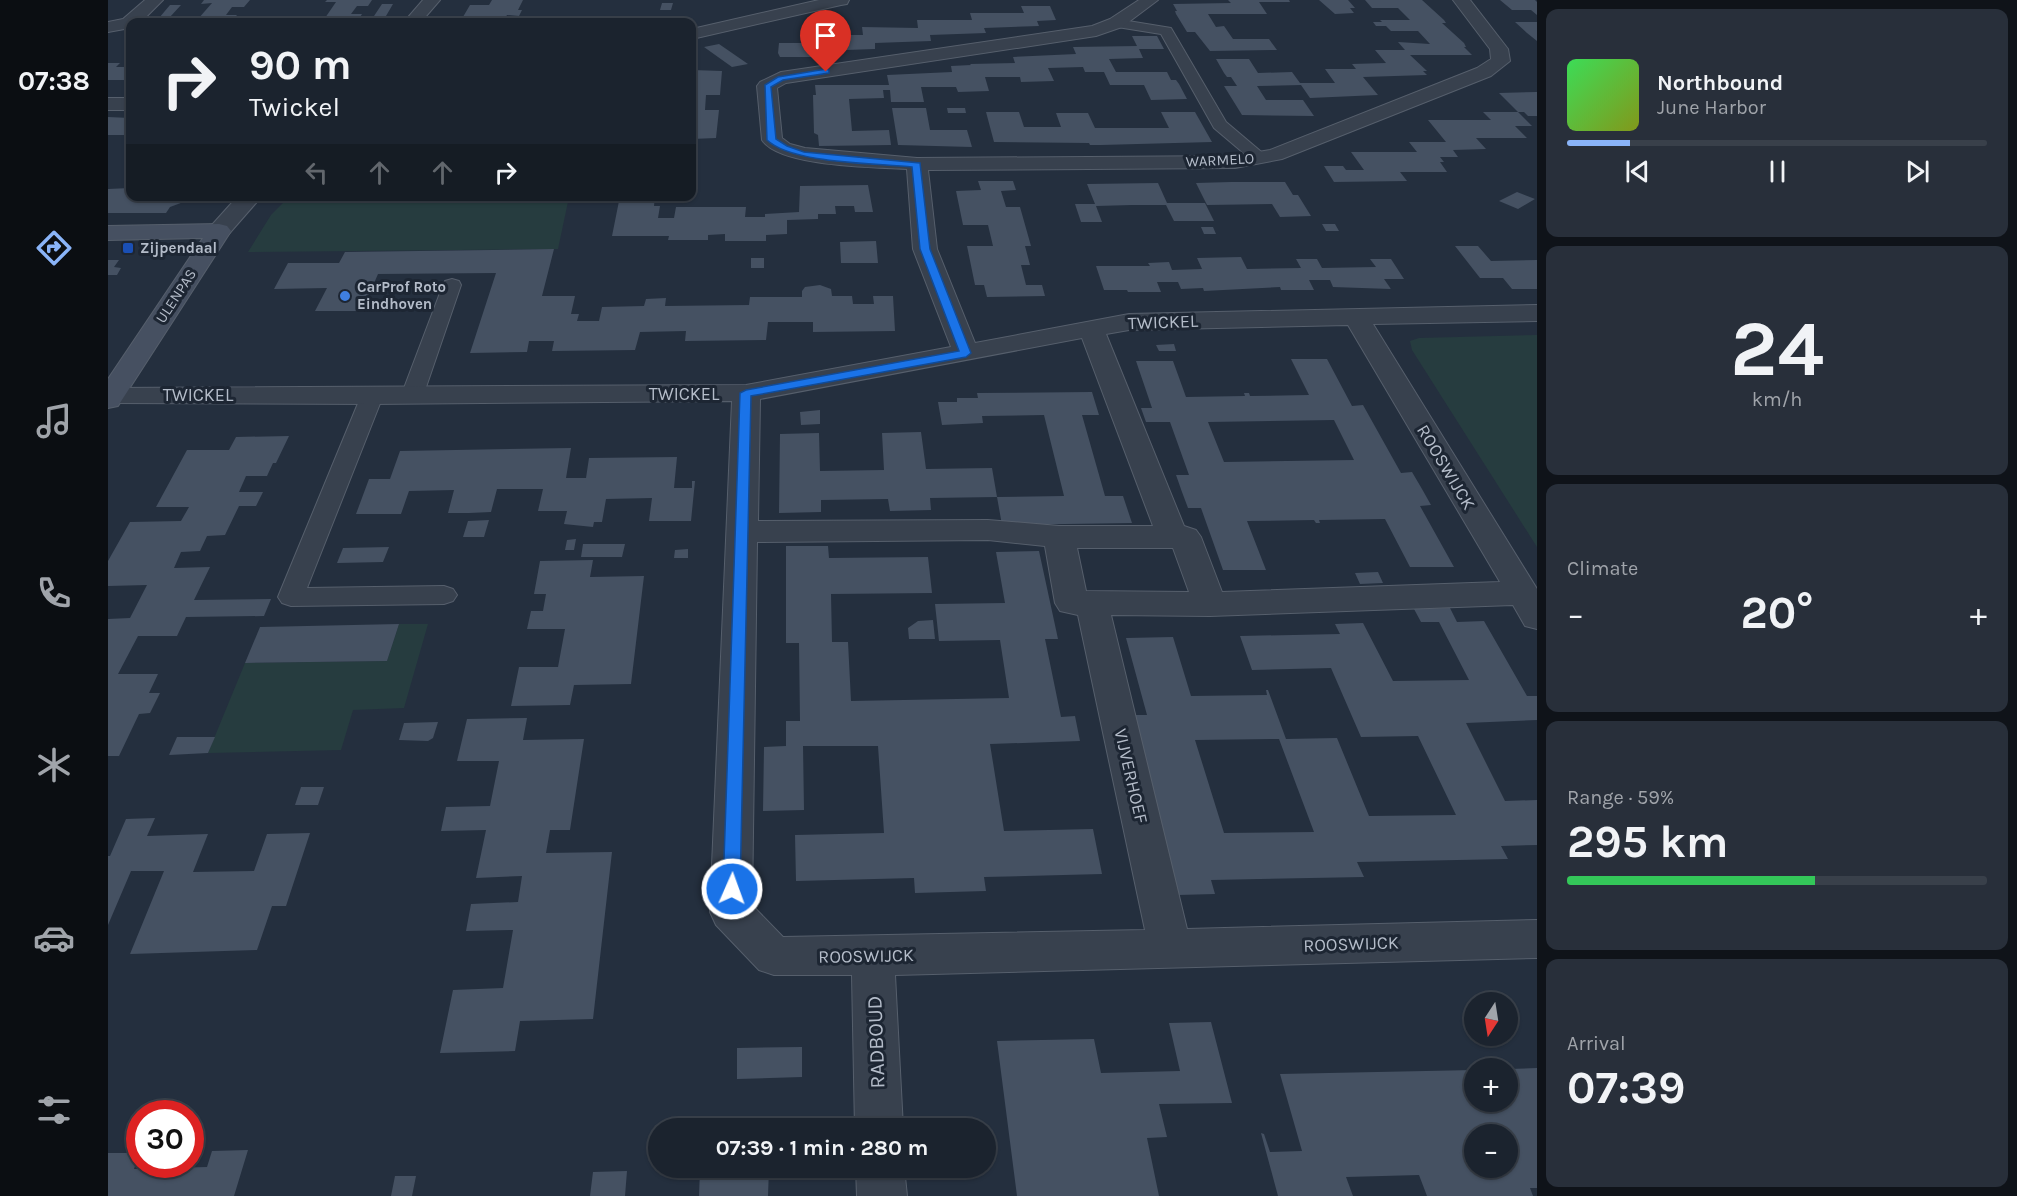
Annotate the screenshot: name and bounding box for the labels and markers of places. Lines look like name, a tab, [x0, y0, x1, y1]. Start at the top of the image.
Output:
pin	[800, 10, 851, 72]
place label: Zijpendaal	[140, 239, 217, 257]
marker: Zijpendaal	[121, 241, 135, 255]
place label: CarProf Roto Eindhoven	[357, 278, 446, 313]
marker: CarProf Roto Eindhoven	[338, 289, 352, 303]

